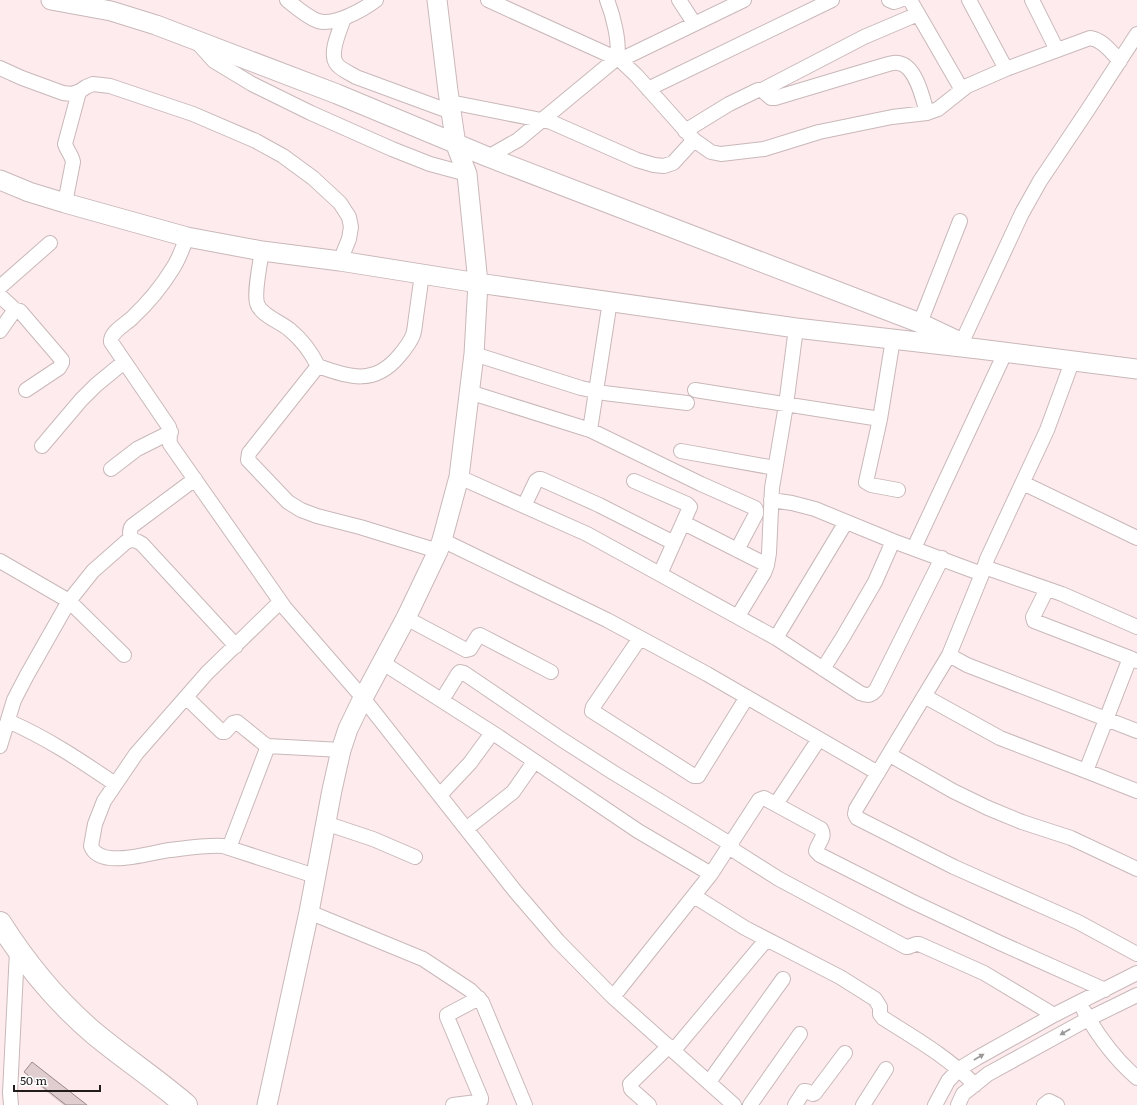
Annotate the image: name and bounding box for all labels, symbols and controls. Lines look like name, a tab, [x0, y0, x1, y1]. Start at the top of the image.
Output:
one-way arrow	[1059, 1029, 1071, 1036]
one-way arrow	[973, 1053, 985, 1060]
scale bar	[14, 1067, 100, 1093]
text: 50 m	[20, 1071, 47, 1089]

